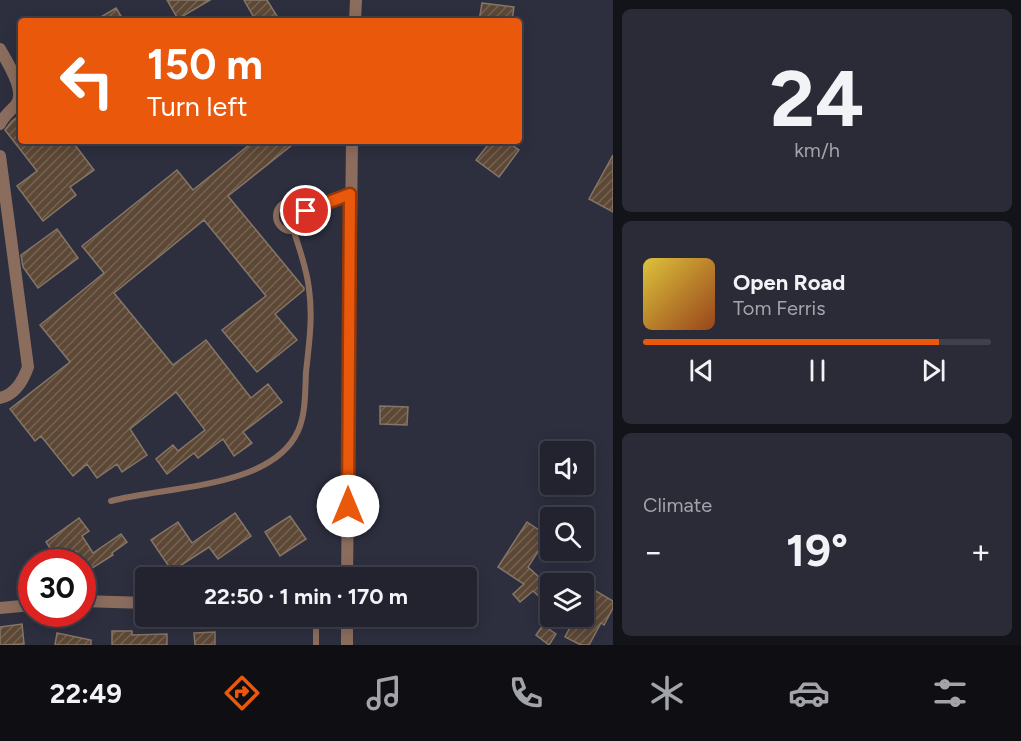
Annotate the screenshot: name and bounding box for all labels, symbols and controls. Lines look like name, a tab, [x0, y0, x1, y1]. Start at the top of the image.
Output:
text: 150 m	[147, 39, 263, 90]
icon: left	[48, 42, 126, 120]
text: 24	[770, 52, 864, 146]
text: Turn left	[147, 90, 247, 123]
text: km/h	[794, 138, 840, 162]
pin	[280, 185, 331, 236]
icon: arrive	[289, 194, 322, 227]
text: Open Road	[733, 269, 845, 296]
text: Tom Ferris	[733, 296, 826, 320]
icon: previous	[685, 354, 718, 387]
icon: pause	[801, 354, 834, 387]
icon: next	[917, 354, 950, 387]
map controls	[540, 441, 594, 627]
button: sound	[540, 441, 594, 495]
position arrow	[316, 474, 380, 538]
text: Climate	[643, 493, 712, 517]
button: search	[540, 507, 594, 561]
text: 19°	[786, 523, 848, 577]
text: −	[643, 532, 664, 571]
text: +	[970, 532, 991, 571]
speed limit sign: 30	[18, 549, 96, 627]
button: layers	[540, 573, 594, 627]
text: 22:50 · 1 min · 170 m	[204, 583, 408, 610]
icon: directions	[221, 672, 263, 714]
icon: music	[363, 672, 405, 714]
icon: phone	[505, 672, 547, 714]
icon: climate	[646, 672, 688, 714]
icon: car	[788, 672, 830, 714]
icon: filters	[929, 672, 971, 714]
text: 22:49	[50, 677, 122, 710]

